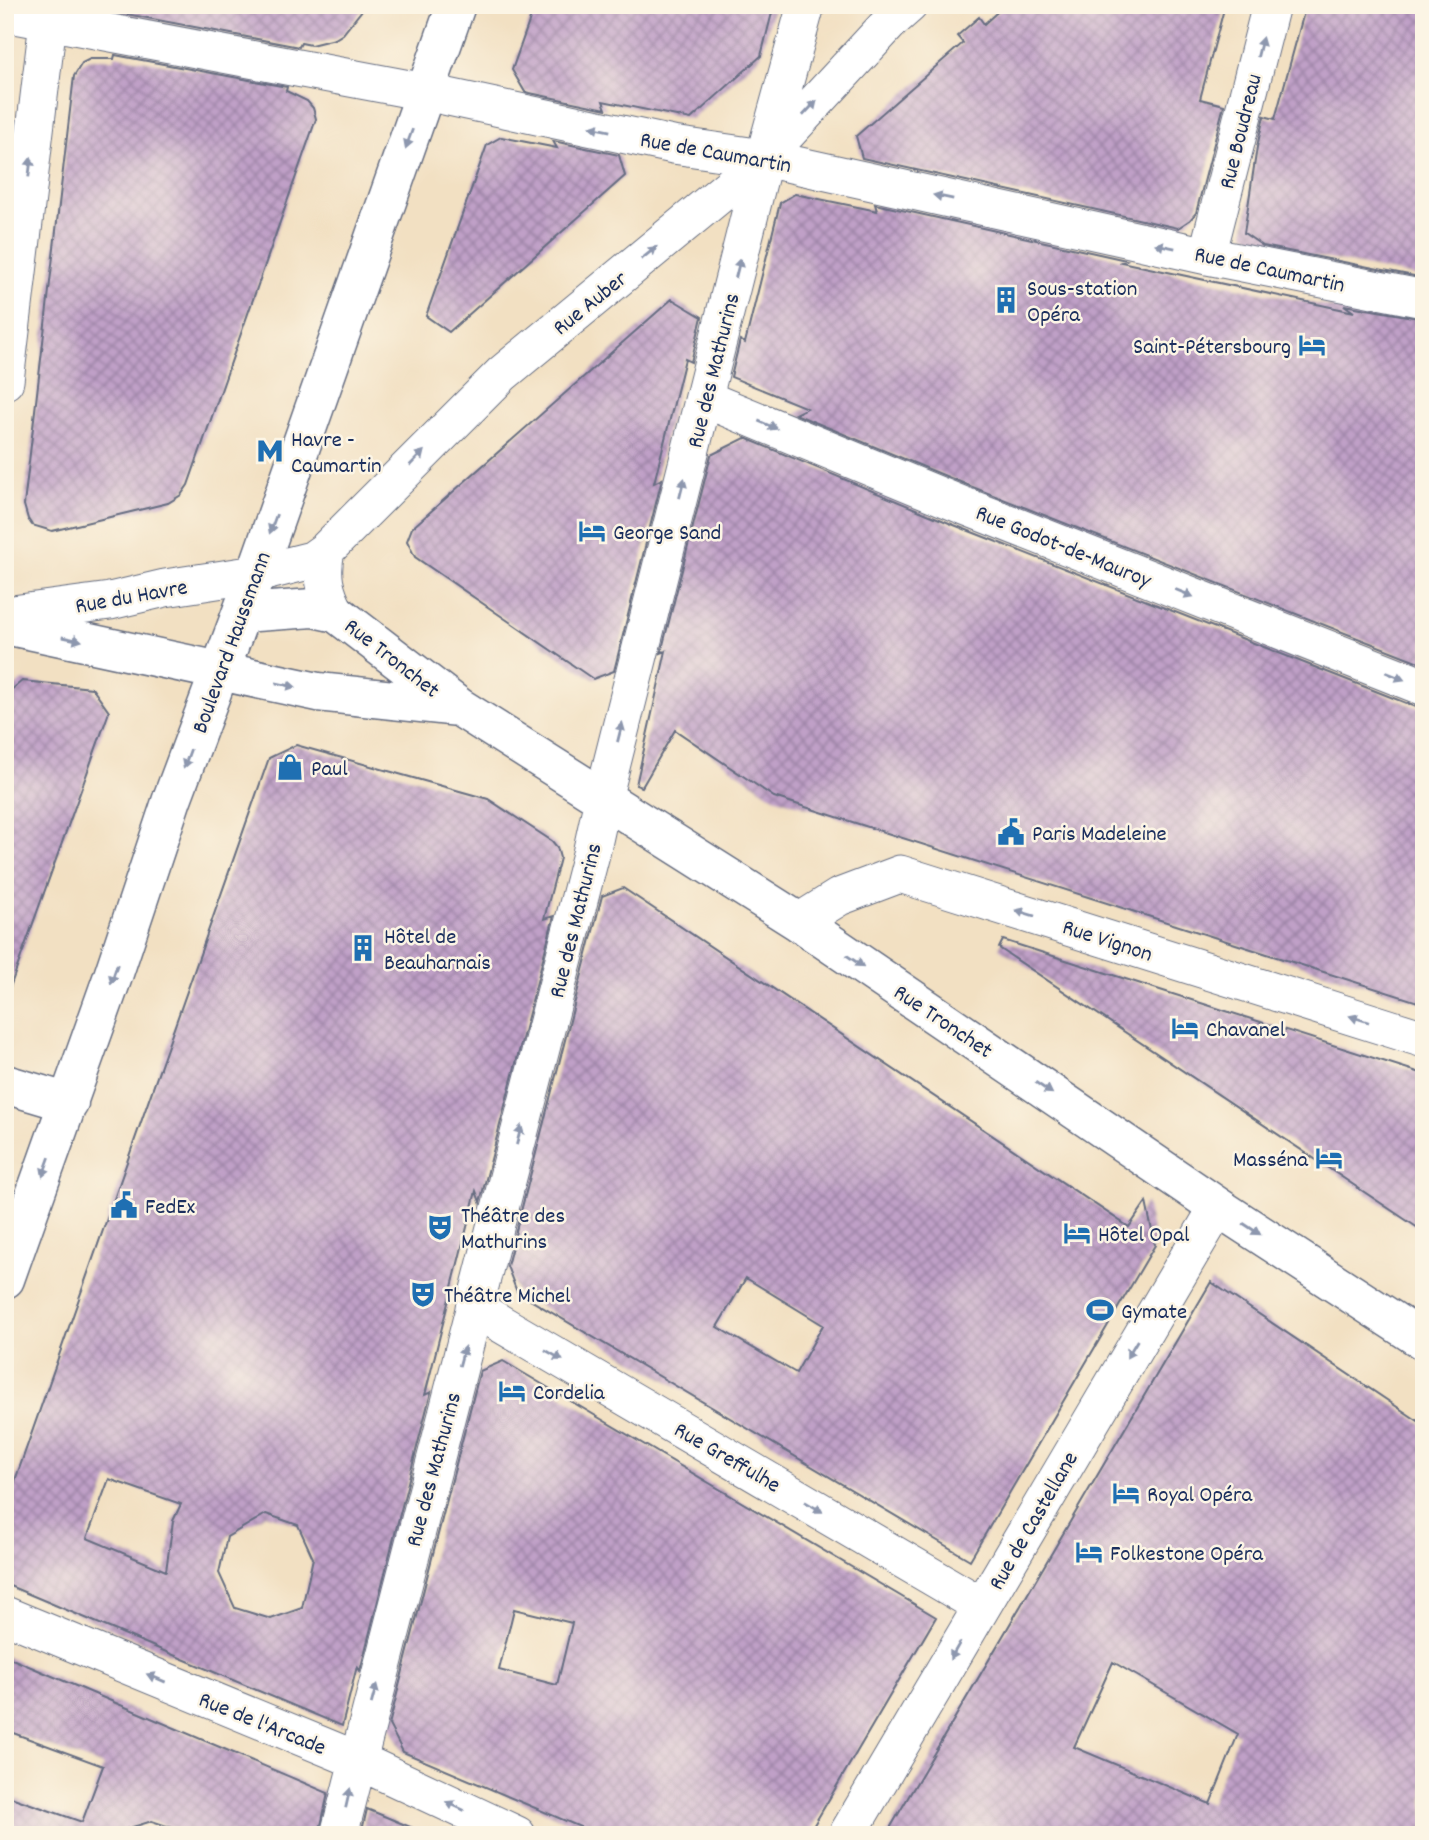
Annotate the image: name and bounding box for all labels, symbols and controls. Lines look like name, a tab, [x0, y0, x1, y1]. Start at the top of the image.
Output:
one-way arrow	[1255, 36, 1266, 58]
street label: Rue Boudreau	[1212, 71, 1273, 193]
one-way arrow	[802, 100, 818, 117]
one-way arrow	[589, 124, 611, 135]
street label: Rue de Caumartin	[637, 125, 794, 184]
one-way arrow	[403, 128, 414, 149]
one-way arrow	[25, 156, 36, 178]
one-way arrow	[932, 191, 954, 202]
street label: Rue de Caumartin	[1191, 239, 1348, 303]
one-way arrow	[1154, 241, 1176, 252]
one-way arrow	[641, 246, 658, 261]
one-way arrow	[733, 257, 744, 279]
street label: Rue Auber	[547, 264, 636, 345]
place label: Sous-station Opéra	[1027, 274, 1137, 333]
building icon: Sous-station Opéra	[991, 285, 1021, 315]
street label: Rue des Mathurins	[680, 290, 751, 452]
hotel icon: Saint-Pétersbourg	[1297, 330, 1327, 360]
place label: Saint-Pétersbourg	[1133, 332, 1291, 365]
one-way arrow	[758, 419, 779, 430]
place label: Havre - Caumartin	[291, 425, 382, 484]
metro station icon: Havre - Caumartin	[255, 436, 285, 466]
one-way arrow	[408, 449, 425, 466]
one-way arrow	[677, 477, 688, 499]
street label: Rue Godot-de-Mauroy	[970, 498, 1156, 599]
one-way arrow	[267, 514, 278, 535]
hotel icon: George Sand	[577, 516, 607, 546]
place label: George Sand	[613, 518, 721, 551]
street label: Boulevard Haussmann	[185, 548, 282, 739]
street label: Rue du Havre	[73, 572, 190, 625]
one-way arrow	[1173, 587, 1194, 598]
street label: Rue Tronchet	[336, 612, 446, 708]
one-way arrow	[61, 633, 83, 644]
one-way arrow	[1385, 671, 1406, 682]
one-way arrow	[275, 680, 297, 691]
one-way arrow	[614, 721, 625, 743]
one-way arrow	[181, 748, 192, 769]
shop icon: Paul	[275, 752, 305, 782]
place label: Paul	[311, 754, 348, 787]
public building icon: Paris Madeleine	[996, 817, 1026, 847]
place label: Paris Madeleine	[1032, 819, 1167, 852]
street label: Rue des Mathurins	[542, 840, 613, 1002]
one-way arrow	[1014, 907, 1035, 918]
street label: Rue Vignon	[1057, 912, 1156, 972]
place label: Hôtel de Beauharnais	[384, 922, 491, 981]
building icon: Hôtel de Beauharnais	[348, 933, 378, 963]
one-way arrow	[845, 954, 865, 967]
one-way arrow	[108, 964, 119, 985]
street label: Rue Tronchet	[886, 977, 998, 1068]
hotel icon: Chavanel	[1170, 1013, 1200, 1043]
one-way arrow	[1348, 1013, 1369, 1023]
place label: Chavanel	[1206, 1015, 1286, 1048]
one-way arrow	[1035, 1081, 1053, 1095]
one-way arrow	[514, 1124, 525, 1146]
hotel icon: Masséna	[1314, 1143, 1344, 1173]
place label: Masséna	[1233, 1145, 1309, 1178]
one-way arrow	[40, 1157, 51, 1178]
public building icon: FedEx	[109, 1190, 139, 1220]
place label: FedEx	[145, 1192, 196, 1225]
place label: Théâtre des Mathurins	[461, 1201, 565, 1260]
theatre icon: Théâtre des Mathurins	[425, 1212, 455, 1242]
hotel icon: Hôtel Opal	[1062, 1218, 1092, 1248]
place label: Hôtel Opal	[1098, 1220, 1190, 1253]
one-way arrow	[1242, 1223, 1262, 1236]
theatre icon: Théâtre Michel	[408, 1279, 438, 1309]
place label: Théâtre Michel	[444, 1281, 571, 1314]
sports icon: Gymate	[1085, 1295, 1115, 1325]
place label: Gymate	[1121, 1297, 1187, 1330]
one-way arrow	[1126, 1340, 1139, 1359]
one-way arrow	[457, 1344, 468, 1366]
one-way arrow	[544, 1349, 563, 1361]
hotel icon: Cordelia	[497, 1376, 527, 1406]
place label: Cordelia	[533, 1378, 606, 1411]
street label: Rue des Mathurins	[399, 1389, 472, 1551]
street label: Rue Greffulhe	[667, 1415, 786, 1503]
street label: Rue de Castellane	[982, 1446, 1088, 1597]
hotel icon: Royal Opéra	[1111, 1478, 1141, 1508]
place label: Royal Opéra	[1147, 1480, 1254, 1513]
one-way arrow	[804, 1500, 824, 1512]
hotel icon: Folkestone Opéra	[1074, 1537, 1104, 1567]
place label: Folkestone Opéra	[1110, 1539, 1264, 1572]
one-way arrow	[949, 1642, 961, 1661]
one-way arrow	[146, 1672, 167, 1683]
one-way arrow	[369, 1683, 380, 1705]
street label: Rue de l'Arcade	[193, 1685, 330, 1766]
one-way arrow	[343, 1786, 354, 1808]
one-way arrow	[445, 1800, 466, 1811]

